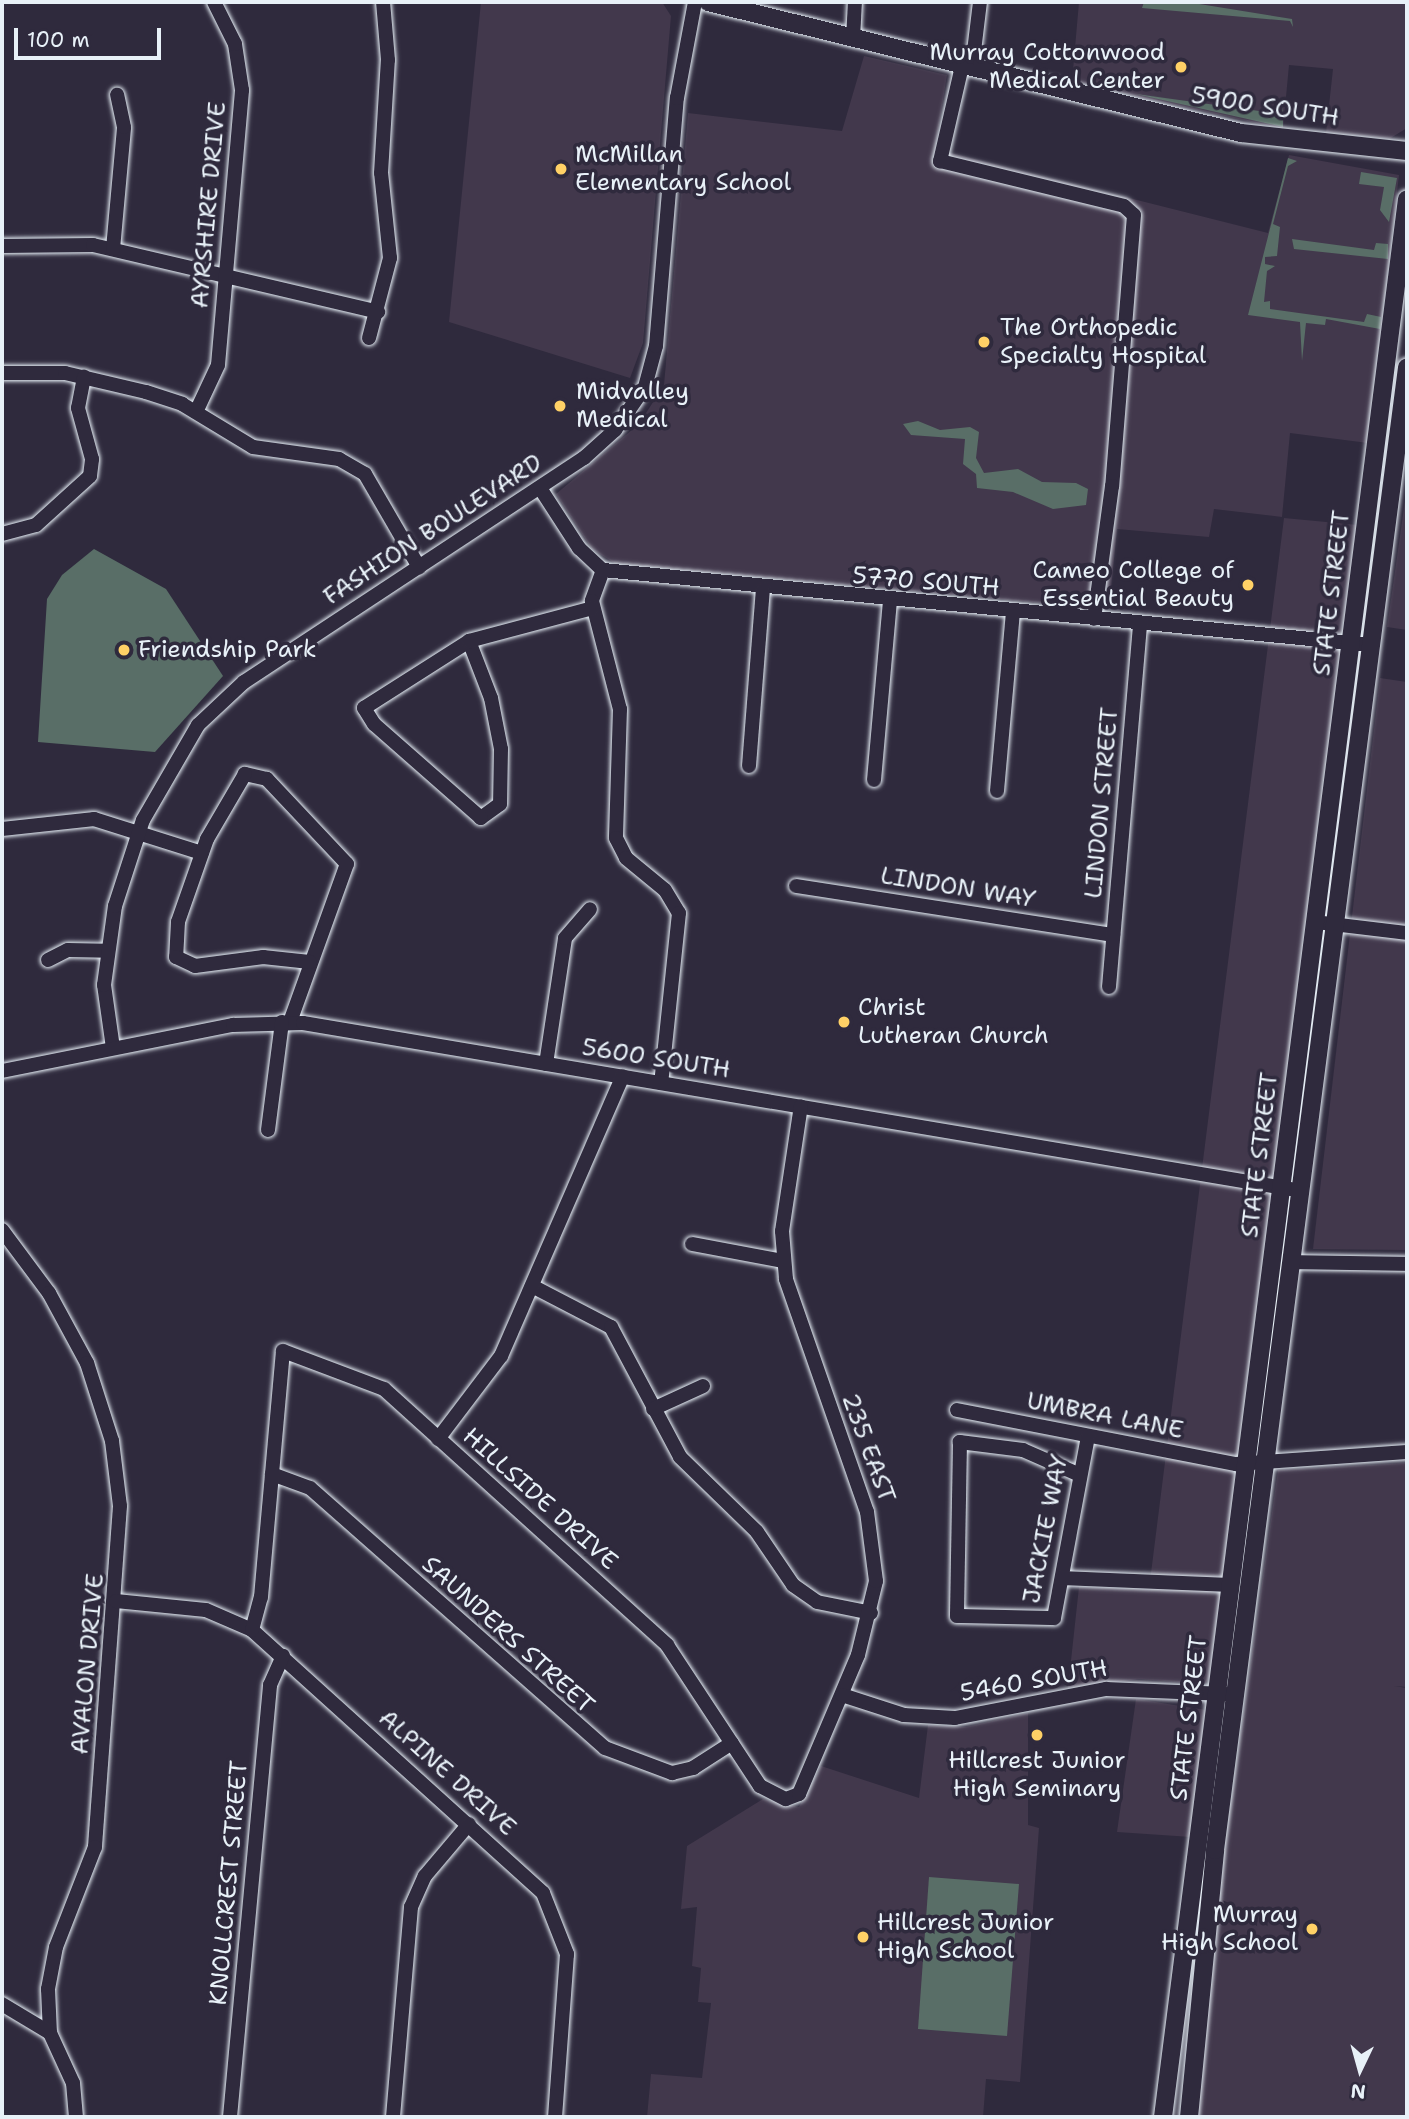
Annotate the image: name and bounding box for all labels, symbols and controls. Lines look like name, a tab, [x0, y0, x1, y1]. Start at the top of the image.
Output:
scale bar	[18, 14, 164, 58]
text: 100 m	[27, 26, 90, 54]
place label: Murray Cottonwood Medical Center	[929, 39, 1165, 95]
marker: Murray Cottonwood Medical Center	[1171, 57, 1191, 77]
street label: 5900 SOUTH	[1189, 81, 1341, 133]
street label: AYRSHIRE DRIVE	[186, 101, 232, 309]
place label: McMillan Elementary School	[575, 141, 791, 197]
marker: McMillan Elementary School	[553, 161, 569, 177]
place label: The Orthopedic Specialty Hospital	[1000, 314, 1206, 370]
marker: The Orthopedic Specialty Hospital	[974, 332, 994, 352]
place label: Midvalley Medical	[576, 378, 689, 434]
marker: Midvalley Medical	[550, 396, 570, 416]
street label: FASHION BOULEVARD	[318, 449, 548, 611]
street label: STATE STREET	[1308, 509, 1356, 677]
place label: Cameo College of Essential Beauty	[1032, 557, 1234, 613]
street label: 5770 SOUTH	[851, 561, 1001, 603]
marker: Cameo College of Essential Beauty	[1240, 577, 1256, 593]
place label: Friendship Park	[138, 636, 316, 664]
marker: Friendship Park	[116, 642, 132, 658]
street label: LINDON STREET	[1079, 706, 1125, 900]
street label: LINDON WAY	[878, 862, 1038, 914]
place label: Christ Lutheran Church	[858, 994, 1049, 1050]
marker: Christ Lutheran Church	[836, 1014, 852, 1030]
street label: 5600 SOUTH	[580, 1033, 732, 1085]
street label: STATE STREET	[1236, 1071, 1284, 1239]
street label: UMBRA LANE	[1024, 1387, 1186, 1445]
street label: 235 EAST	[835, 1389, 901, 1507]
street label: HILLSIDE DRIVE	[457, 1422, 623, 1576]
street label: JACKIE WAY	[1017, 1452, 1075, 1606]
street label: SAUNDERS STREET	[416, 1550, 600, 1720]
street label: AVALON DRIVE	[66, 1572, 110, 1756]
street label: STATE STREET	[1165, 1634, 1213, 1802]
street label: 5460 SOUTH	[958, 1654, 1110, 1708]
street label: ALPINE DRIVE	[373, 1704, 521, 1842]
marker: Hillcrest Junior High Seminary	[1029, 1727, 1045, 1743]
place label: Hillcrest Junior High Seminary	[948, 1747, 1126, 1803]
street label: KNOLLCREST STREET	[204, 1759, 254, 2007]
place label: Murray High School	[1161, 1901, 1298, 1957]
place label: Hillcrest Junior High School	[877, 1909, 1054, 1965]
marker: Murray High School	[1304, 1921, 1320, 1937]
marker: Hillcrest Junior High School	[855, 1929, 871, 1945]
north arrow	[1325, 2035, 1395, 2105]
text: N	[1350, 2078, 1367, 2105]

